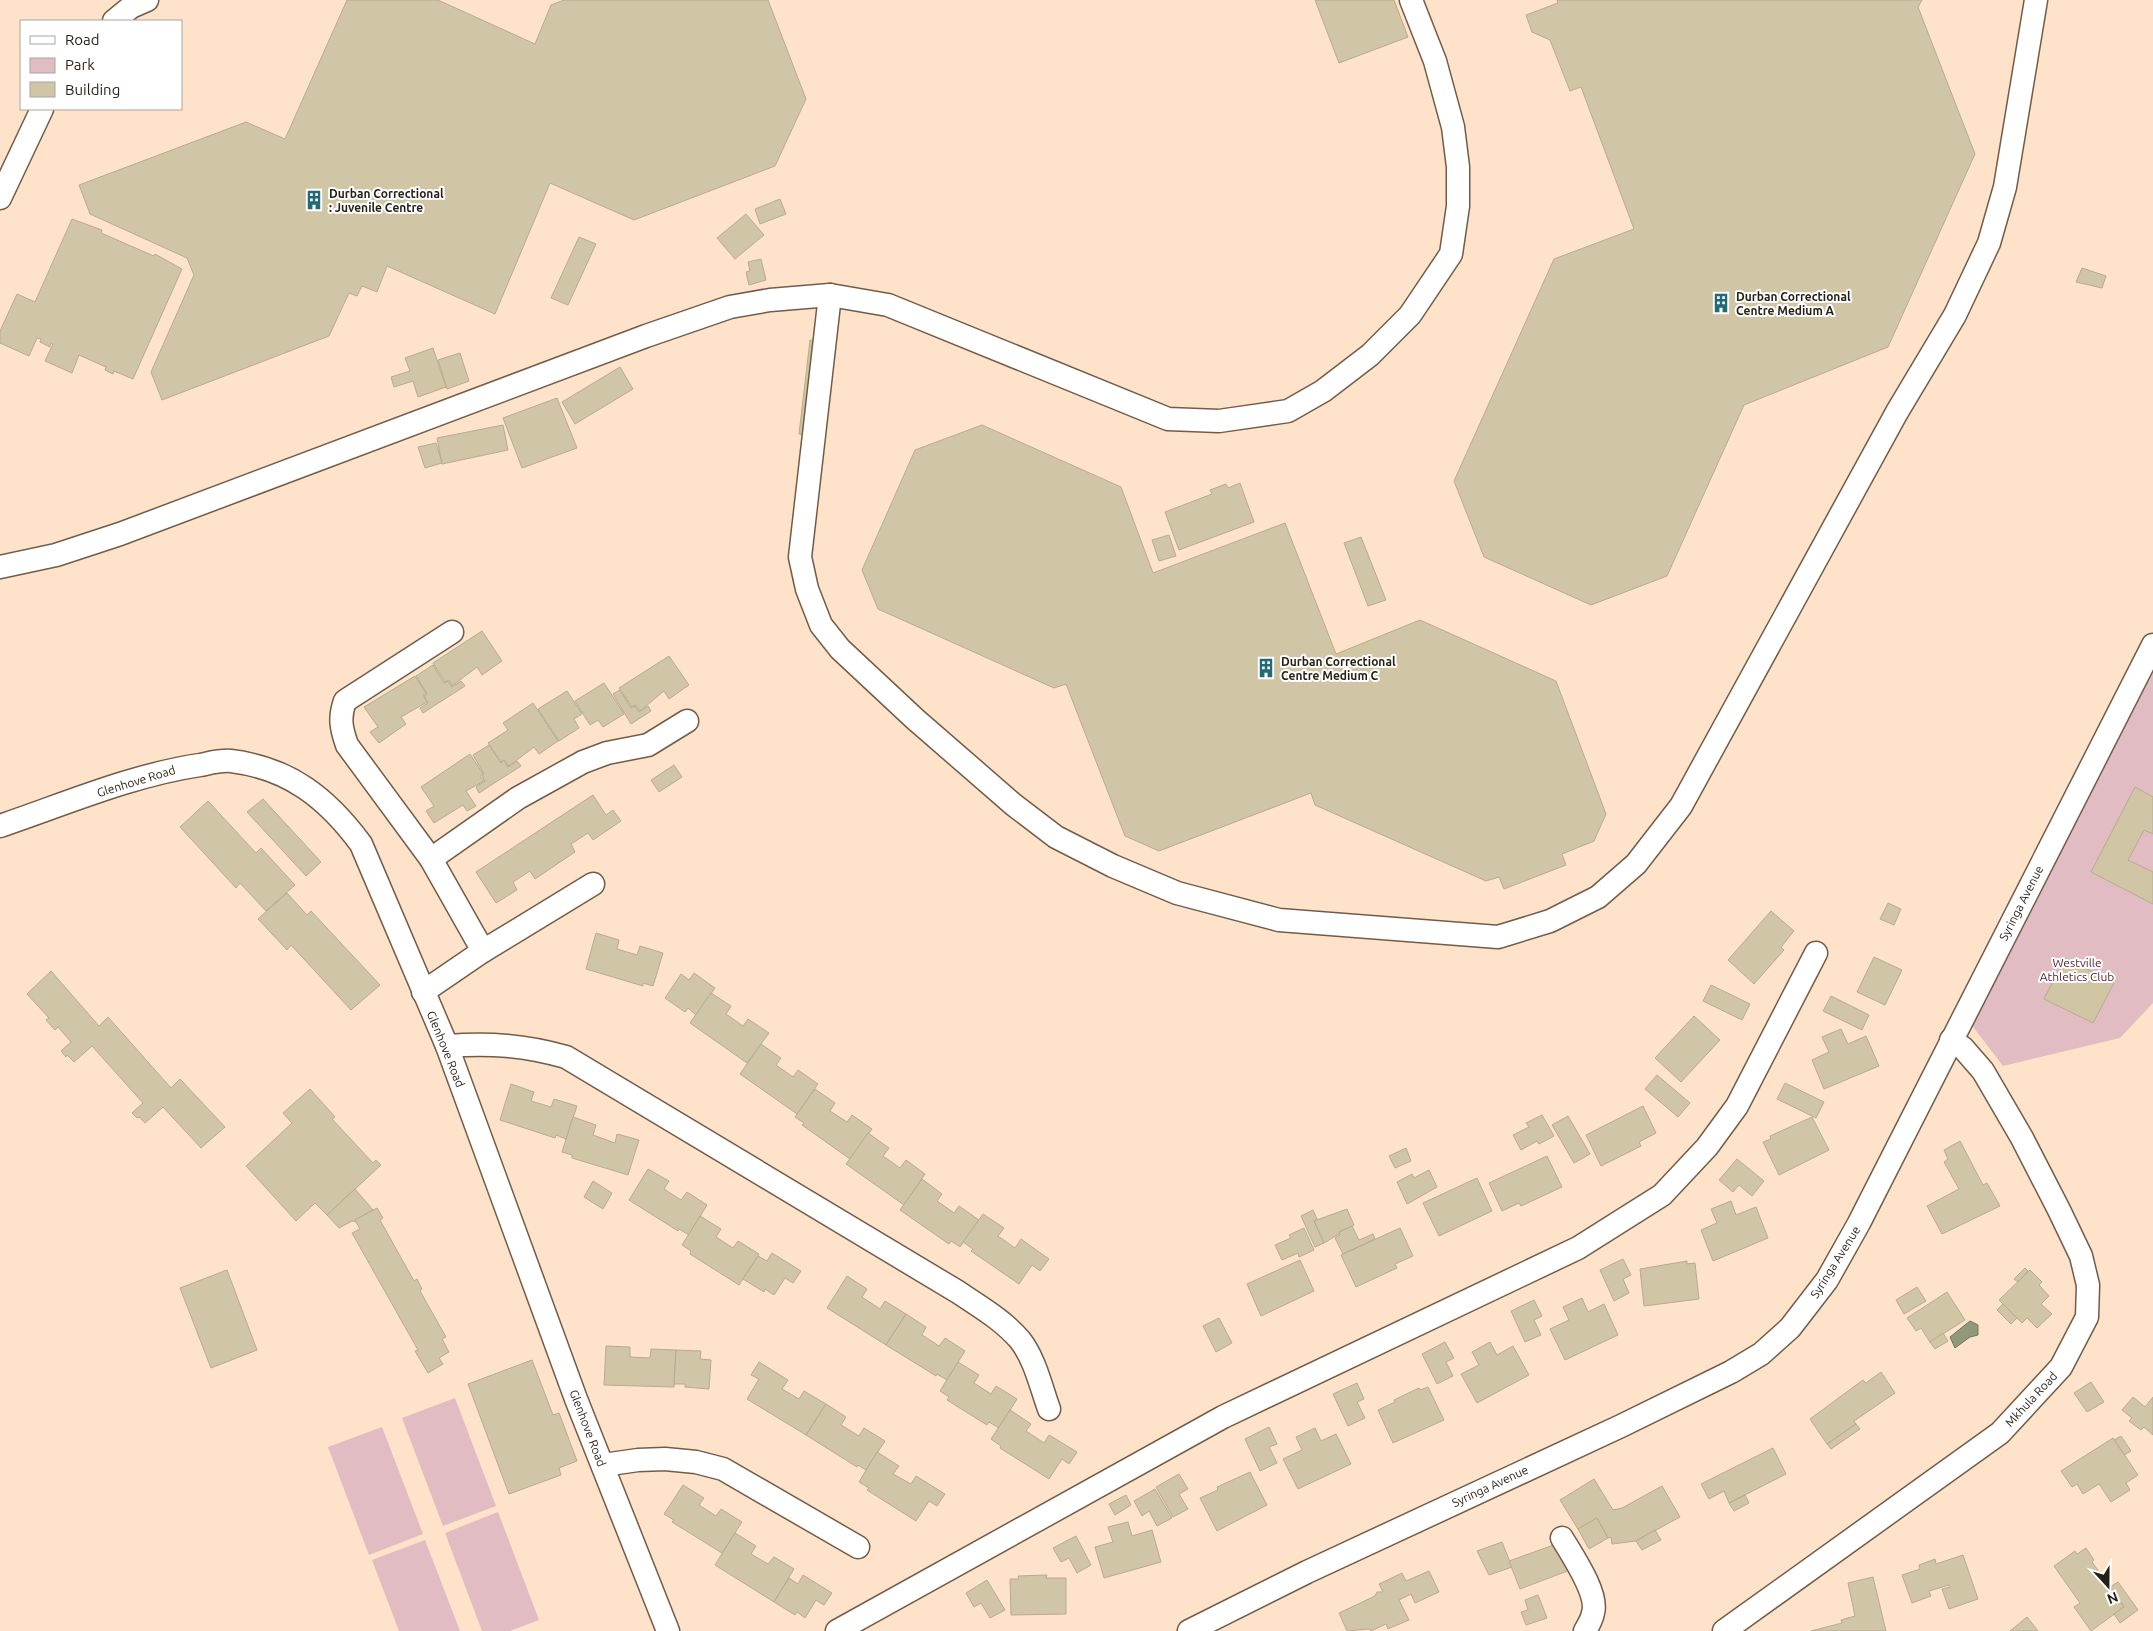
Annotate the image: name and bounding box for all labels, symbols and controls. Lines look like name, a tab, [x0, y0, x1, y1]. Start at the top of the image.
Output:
legend	[20, 20, 182, 110]
text: Road	[65, 31, 100, 48]
text: Park	[65, 56, 95, 73]
text: Building	[65, 81, 120, 98]
place label: Durban Correctional : Juvenile Centre	[329, 187, 444, 214]
building icon: Durban Correctional : Juvenile Centre	[303, 189, 325, 211]
place label: Durban Correctional Centre Medium A	[1736, 290, 1851, 317]
building icon: Durban Correctional Centre Medium A	[1710, 292, 1732, 314]
place label: Durban Correctional Centre Medium C	[1281, 655, 1396, 682]
building icon: Durban Correctional Centre Medium C	[1255, 657, 1277, 679]
street label: Glenhove Road	[95, 763, 177, 799]
street label: Syringa Avenue	[1996, 863, 2046, 943]
park label: Westville Athletics Club	[2040, 956, 2114, 983]
street label: Glenhove Road	[425, 1009, 467, 1089]
street label: Syringa Avenue	[1808, 1224, 1862, 1300]
street label: Mkhula Road	[2002, 1369, 2060, 1429]
street label: Glenhove Road	[567, 1388, 609, 1468]
street label: Syringa Avenue	[1450, 1463, 1530, 1509]
north arrow	[2083, 1561, 2133, 1611]
text: N	[2105, 1589, 2120, 1607]

